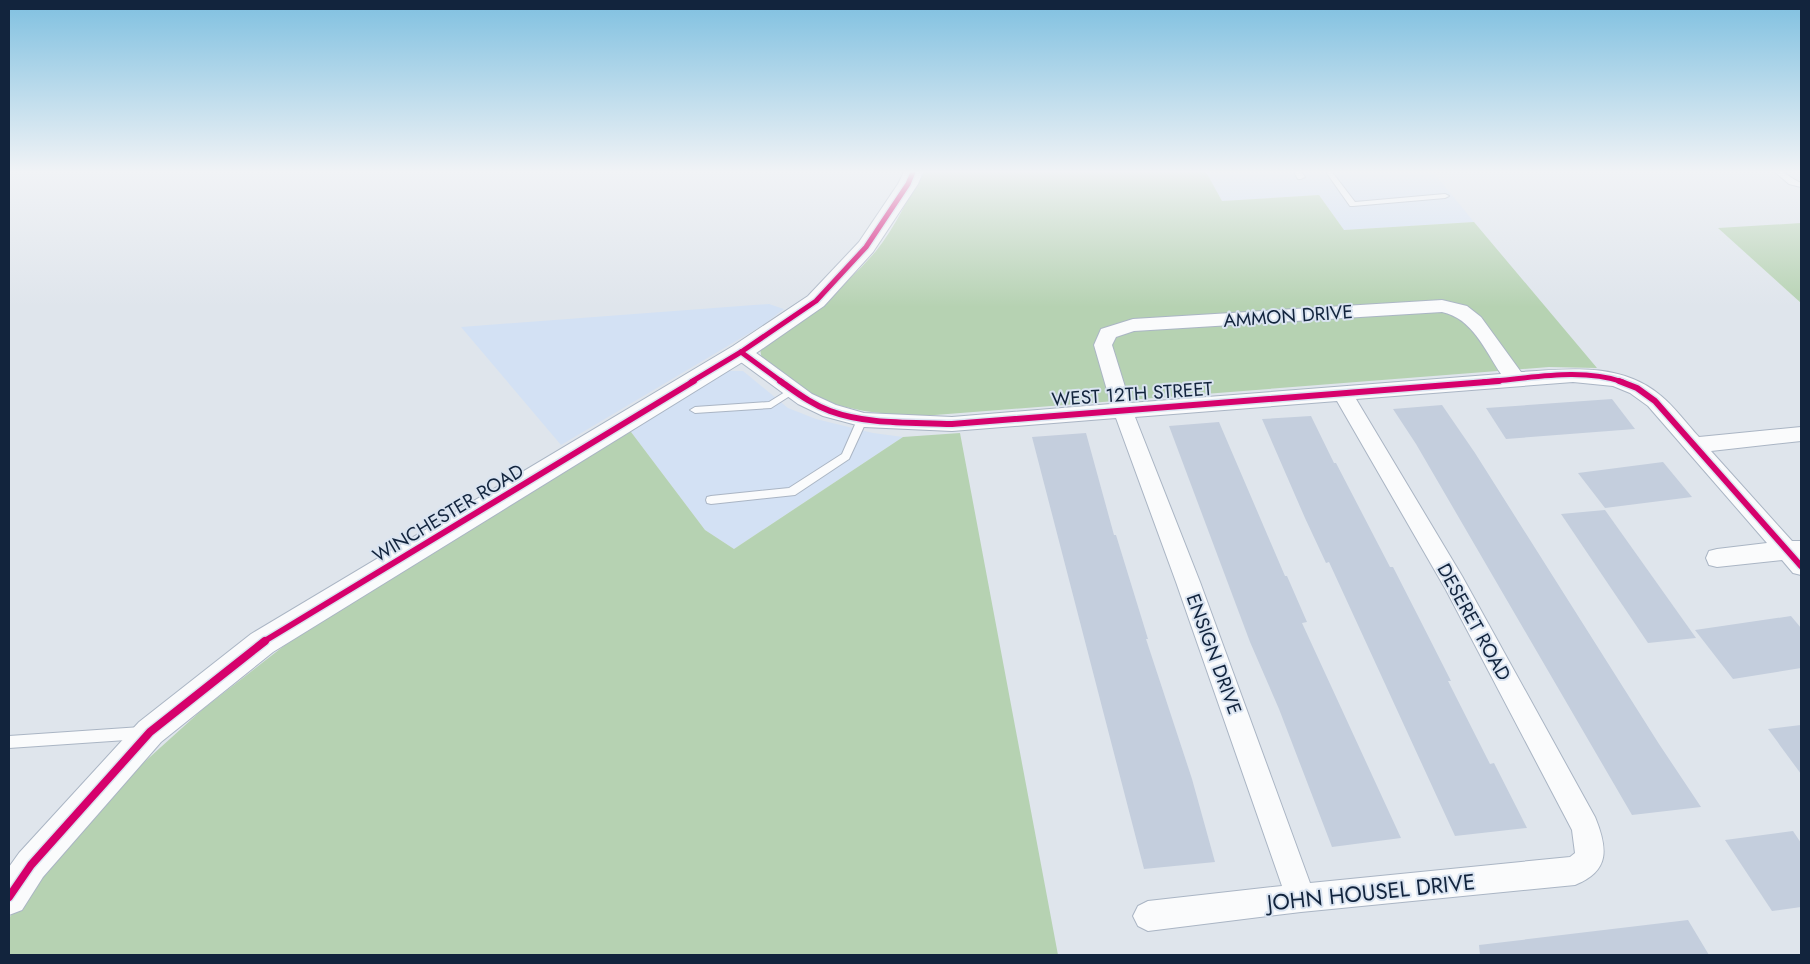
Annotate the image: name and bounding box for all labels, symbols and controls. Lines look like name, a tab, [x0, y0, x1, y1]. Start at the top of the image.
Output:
street label: AMMON DRIVE	[1222, 298, 1354, 334]
street label: WEST 12TH STREET	[1051, 375, 1214, 413]
street label: WINCHESTER ROAD	[367, 457, 529, 569]
street label: DESERET ROAD	[1431, 558, 1517, 686]
street label: ENSIGN DRIVE	[1180, 590, 1248, 718]
street label: JOHN HOUSEL DRIVE	[1262, 865, 1477, 919]

